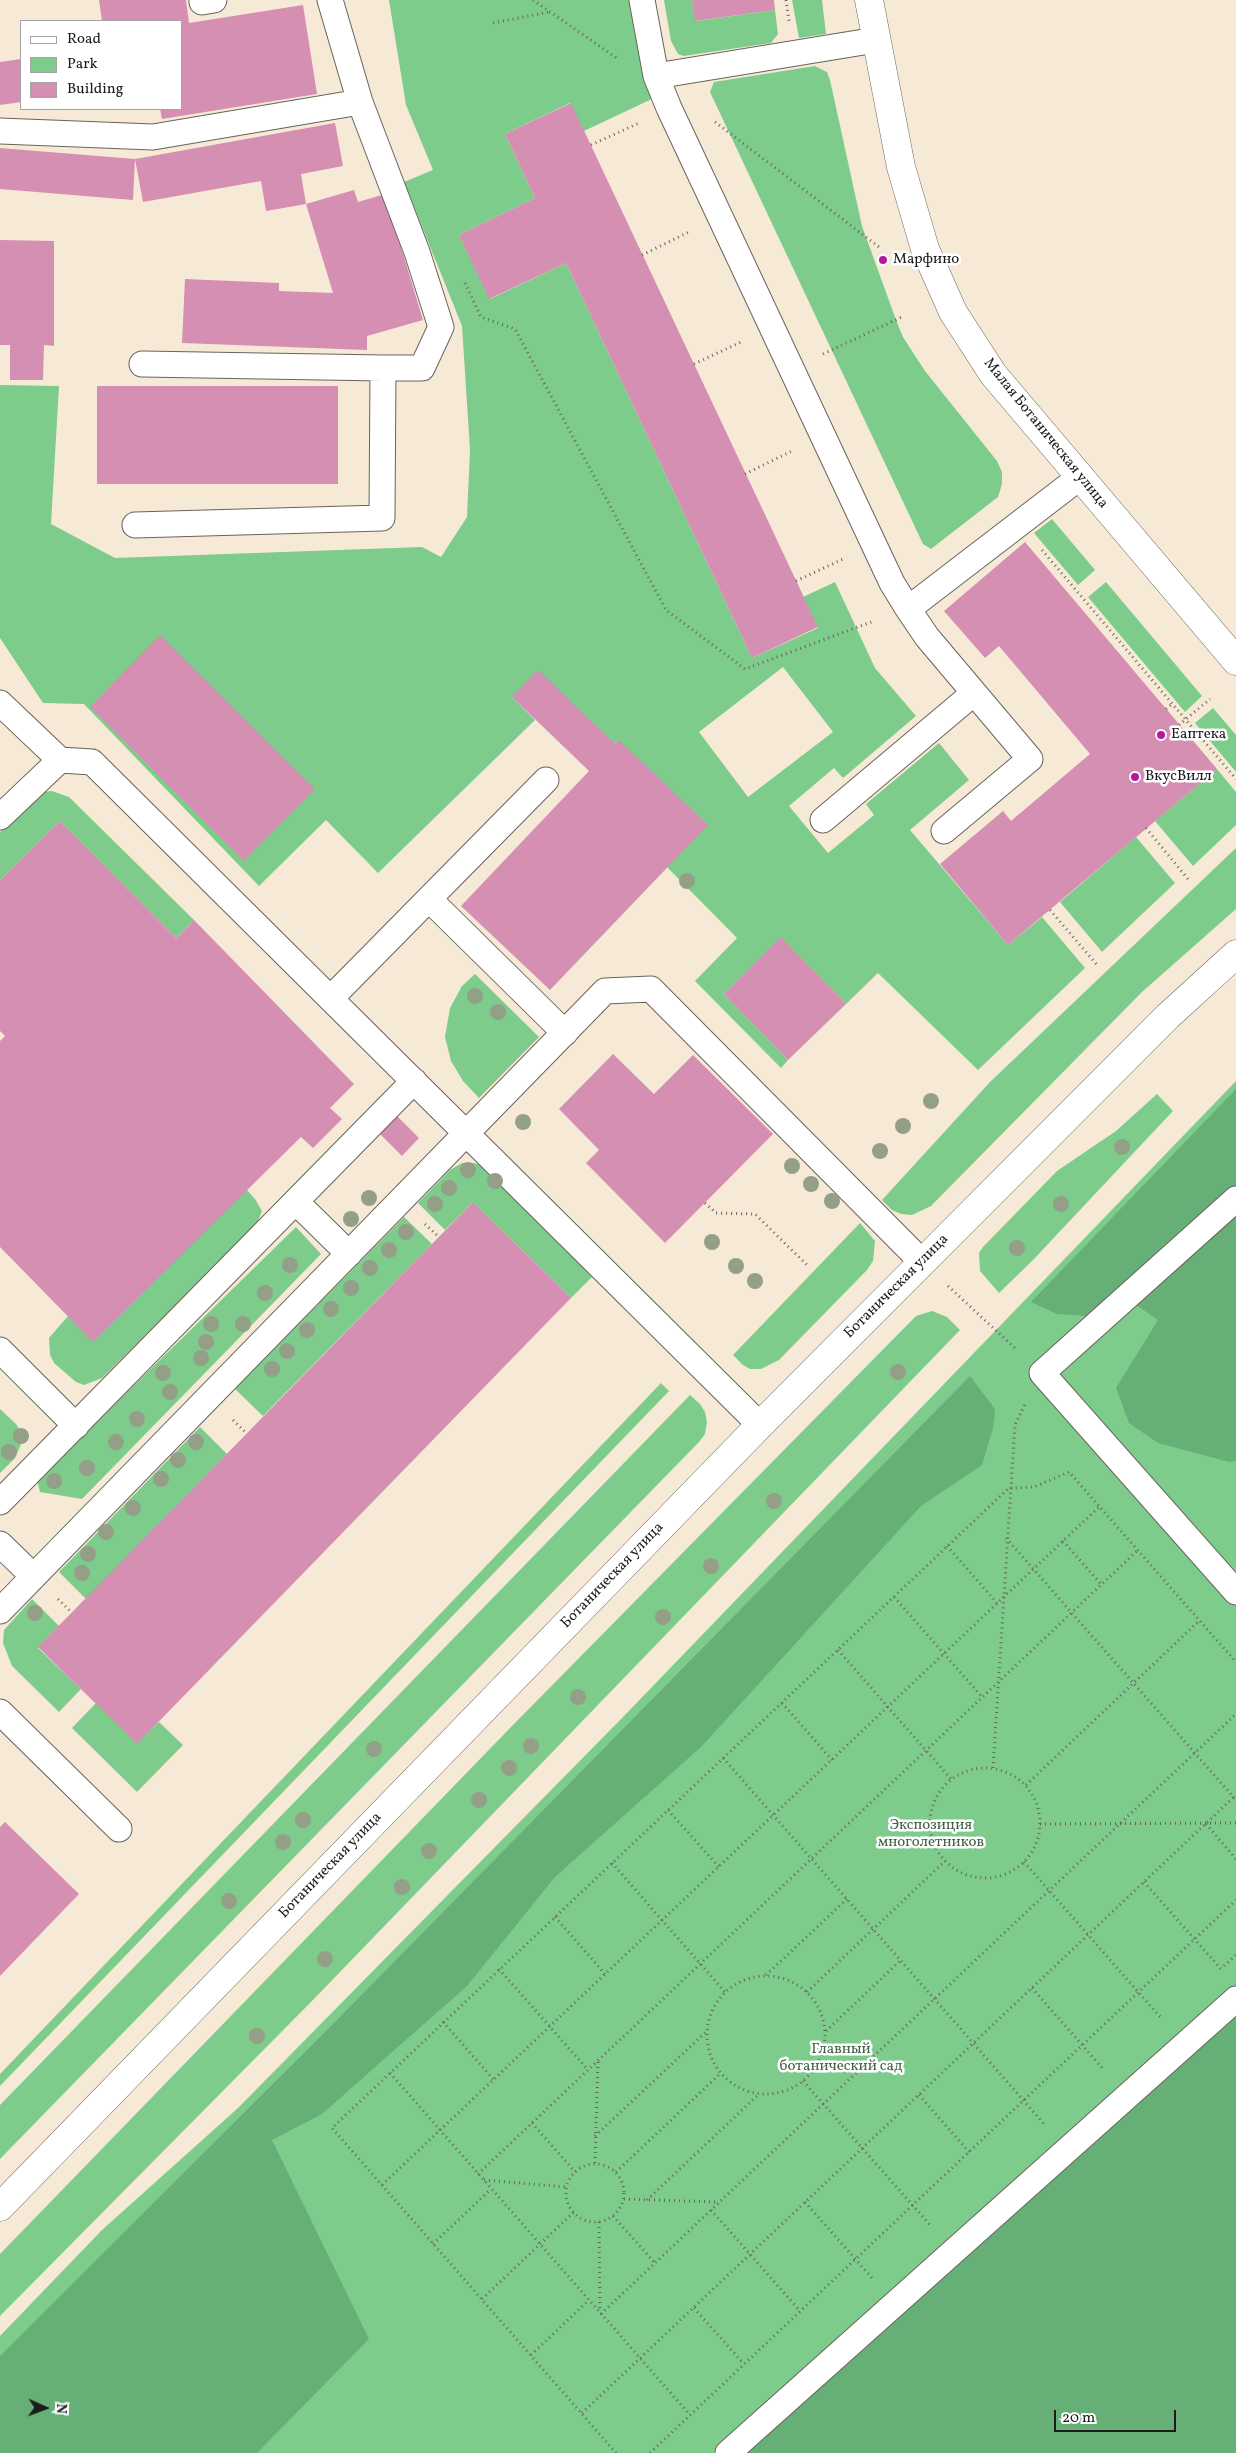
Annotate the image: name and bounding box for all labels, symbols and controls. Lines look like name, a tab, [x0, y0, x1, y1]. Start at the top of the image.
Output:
legend	[20, 20, 182, 110]
text: Road	[67, 29, 101, 50]
text: Park	[67, 54, 98, 75]
text: Building	[67, 79, 123, 100]
place label: Марфино	[893, 251, 959, 269]
marker: Марфино	[877, 254, 889, 266]
street label: Малая Ботаническая улица	[979, 355, 1111, 513]
place label: Еаптека	[1171, 726, 1226, 744]
marker: Еаптека	[1155, 729, 1167, 741]
place label: ВкусВилл	[1145, 768, 1212, 786]
marker: ВкусВилл	[1129, 771, 1141, 783]
street label: Ботаническая улица	[841, 1231, 953, 1343]
street label: Ботаническая улица	[558, 1519, 668, 1633]
street label: Ботаническая улица	[276, 1809, 386, 1923]
park label: Экспозиция многолетников	[878, 1817, 984, 1852]
park label: Главный ботанический сад	[780, 2041, 902, 2076]
north arrow	[20, 2383, 70, 2433]
scale bar	[1056, 2400, 1178, 2432]
text: N	[51, 2403, 70, 2414]
text: 20 m	[1062, 2408, 1095, 2429]

